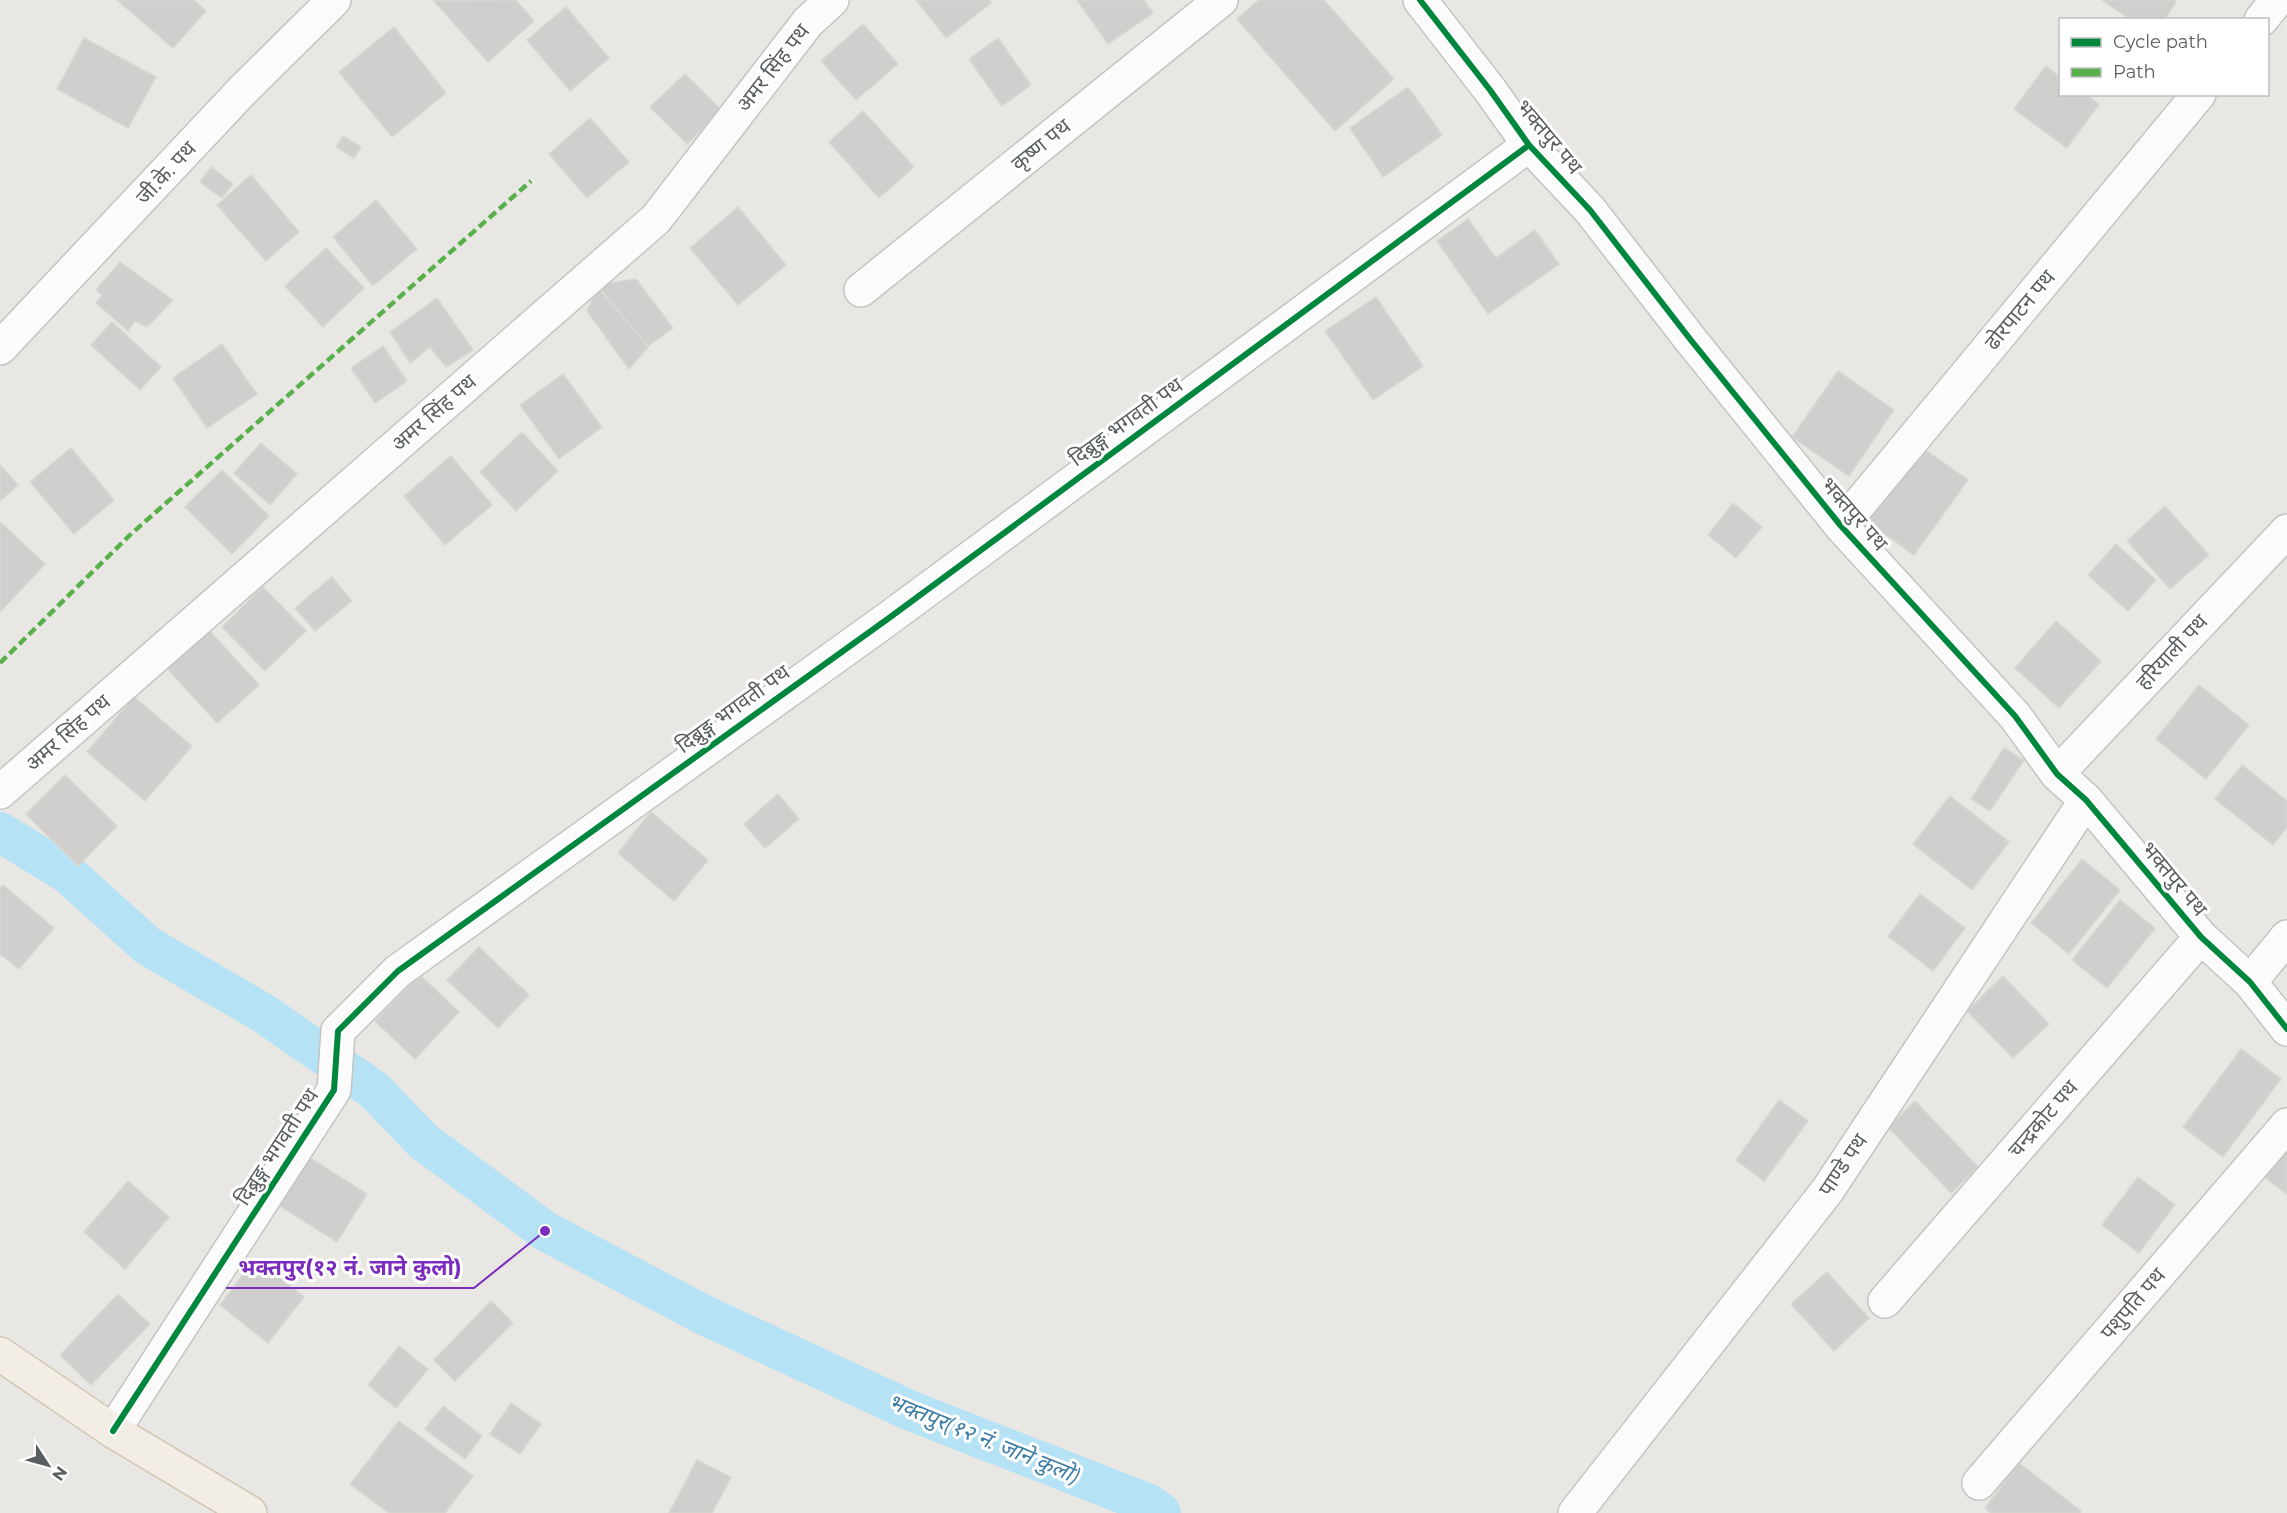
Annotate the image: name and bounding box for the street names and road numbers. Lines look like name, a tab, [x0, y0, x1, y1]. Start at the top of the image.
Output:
street label: अमर सिंह पथ	[731, 18, 815, 116]
street label: भक्तपुर पथ	[1510, 94, 1588, 180]
street label: कृष्ण पथ	[1006, 113, 1076, 177]
street label: जी.के. पथ	[130, 136, 201, 209]
street label: ढोरपाटन पथ	[1979, 264, 2061, 355]
street label: अमर सिंह पथ	[386, 369, 482, 456]
street label: दिब्रुङ्ग भगवती पथ	[1064, 372, 1188, 472]
street label: भक्तपुर पथ	[1815, 472, 1894, 557]
street label: हरियाली पथ	[2131, 609, 2213, 694]
street label: दिब्रुङ्ग भगवती पथ	[671, 659, 795, 759]
street label: अमर सिंह पथ	[20, 689, 116, 776]
street label: भक्तपुर पथ	[2135, 836, 2213, 922]
street label: चन्द्रकोट पथ	[2002, 1075, 2083, 1162]
street label: दिब्रुङ्ग भगवती पथ	[230, 1083, 325, 1210]
street label: पाण्डे पथ	[1813, 1128, 1873, 1200]
street label: पशुपति पथ	[2095, 1262, 2172, 1345]

